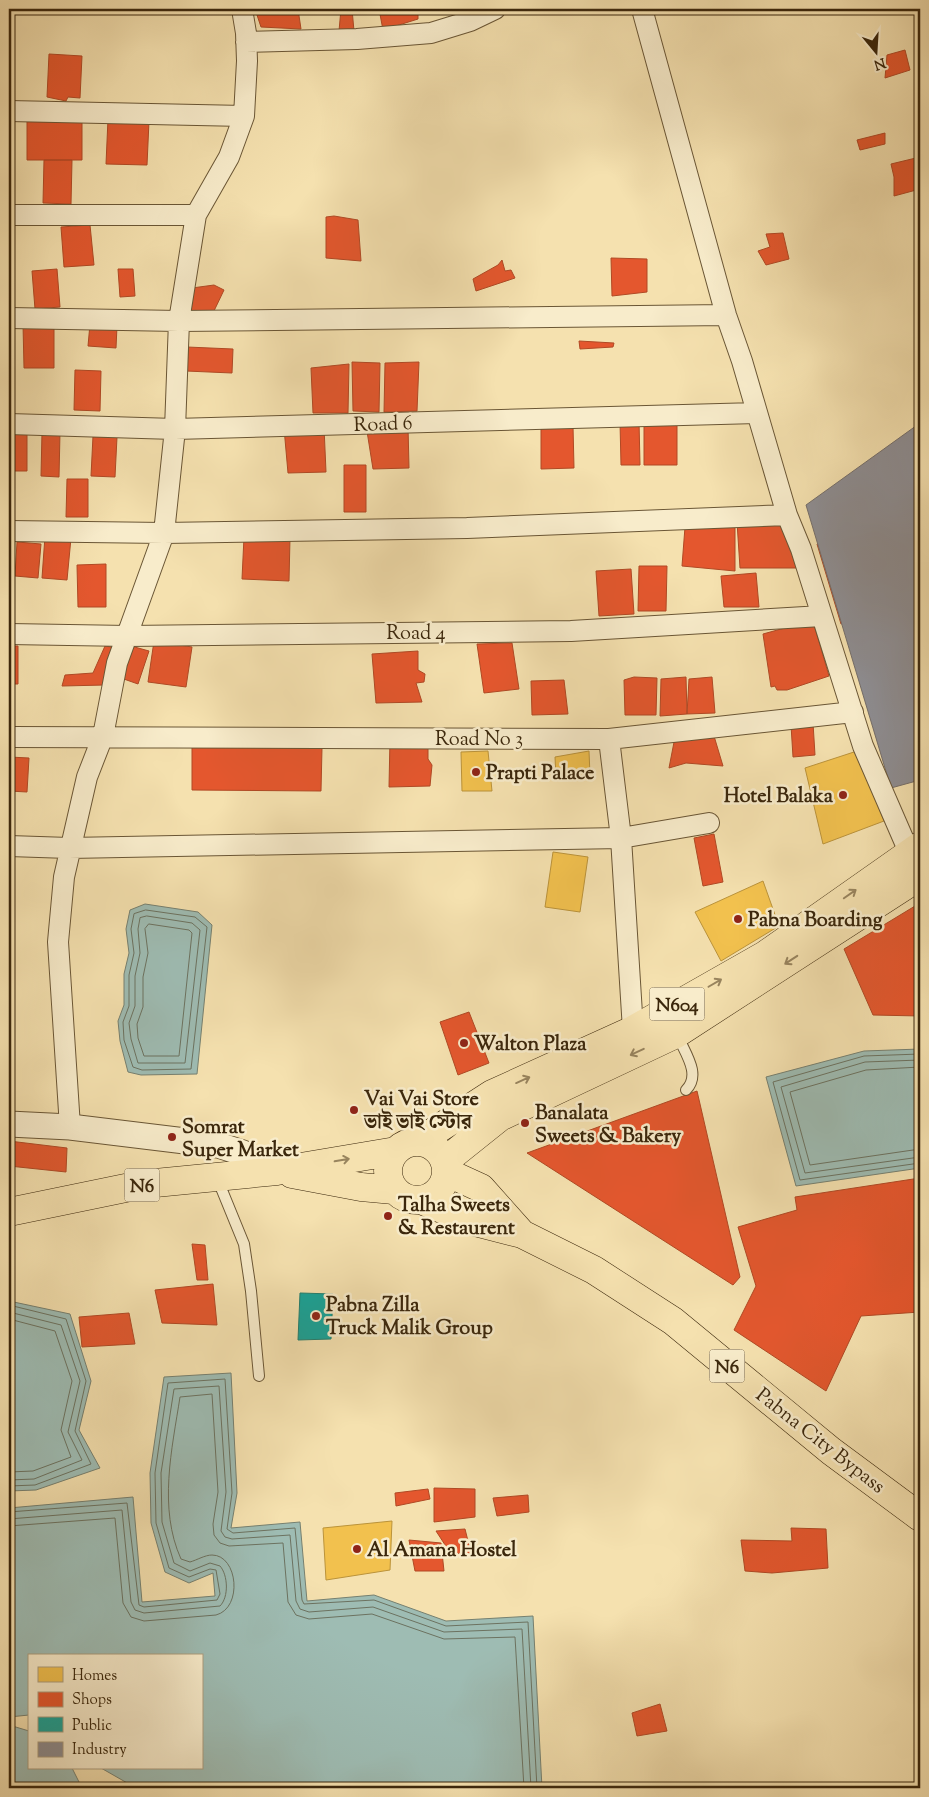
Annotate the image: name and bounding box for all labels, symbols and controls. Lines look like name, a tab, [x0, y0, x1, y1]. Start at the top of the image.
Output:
north arrow	[852, 28, 902, 78]
text: N	[871, 51, 888, 74]
street label: Road 6	[353, 410, 413, 441]
street label: Road 4	[386, 620, 446, 649]
street label: Road No 3	[435, 726, 523, 755]
place label: Prapti Palace	[486, 760, 594, 789]
marker: Prapti Palace	[470, 766, 482, 778]
place label: Hotel Balaka	[724, 783, 834, 812]
marker: Hotel Balaka	[837, 789, 849, 801]
one-way arrow	[843, 889, 857, 899]
place label: Pabna Boarding	[748, 907, 883, 936]
marker: Pabna Boarding	[732, 913, 744, 925]
one-way arrow	[785, 956, 799, 966]
one-way arrow	[707, 978, 722, 988]
road number: N604	[650, 988, 704, 1021]
place label: Walton Plaza	[474, 1031, 587, 1060]
marker: Walton Plaza	[458, 1037, 470, 1049]
one-way arrow	[630, 1048, 645, 1057]
one-way arrow	[515, 1074, 530, 1084]
place label: Vai Vai Store ভাই ভাই স্টোর	[363, 1086, 479, 1138]
place label: Banalata Sweets & Bakery	[535, 1100, 681, 1152]
marker: Vai Vai Store ভাই ভাই স্টোর	[348, 1104, 360, 1116]
place label: Somrat Super Market	[182, 1114, 299, 1166]
marker: Banalata Sweets & Bakery	[519, 1117, 531, 1129]
marker: Somrat Super Market	[166, 1131, 178, 1143]
one-way arrow	[334, 1154, 350, 1164]
road number: N6	[124, 1168, 160, 1202]
place label: Talha Sweets & Restaurent	[398, 1192, 515, 1244]
marker: Talha Sweets & Restaurent	[382, 1210, 394, 1222]
place label: Pabna Zilla Truck Malik Group	[326, 1292, 493, 1344]
marker: Pabna Zilla Truck Malik Group	[310, 1310, 322, 1322]
road number: N6	[710, 1350, 744, 1382]
street label: Pabna City Bypass	[749, 1382, 890, 1502]
place label: Al Amana Hostel	[367, 1537, 517, 1566]
marker: Al Amana Hostel	[351, 1543, 363, 1555]
legend	[28, 1654, 202, 1770]
text: Homes	[72, 1666, 117, 1687]
text: Shops	[72, 1690, 112, 1711]
text: Public	[72, 1716, 112, 1737]
text: Industry	[72, 1740, 127, 1761]

